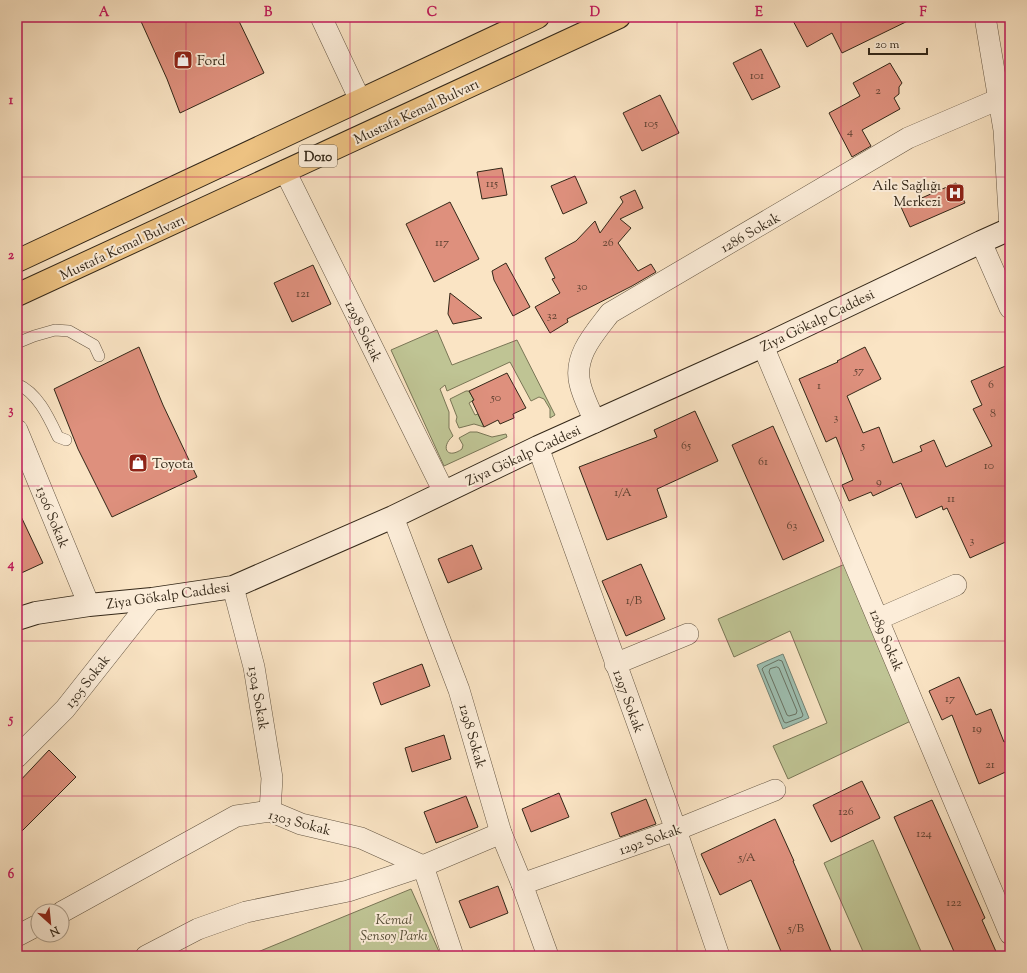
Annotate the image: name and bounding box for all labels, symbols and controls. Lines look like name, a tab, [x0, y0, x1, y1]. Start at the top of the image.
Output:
text: A	[99, 4, 110, 22]
text: B	[264, 4, 273, 22]
text: C	[427, 4, 437, 22]
text: D	[590, 4, 600, 22]
text: E	[755, 4, 763, 22]
text: F	[919, 4, 927, 22]
scale bar	[869, 30, 927, 56]
text: 20 m	[875, 36, 900, 54]
shop icon: Ford	[172, 49, 194, 71]
place label: Ford	[197, 52, 225, 72]
house number: 101	[750, 67, 764, 85]
street label: Mustafa Kemal Bulvarı	[351, 75, 483, 151]
house number: 2	[875, 82, 881, 100]
text: 1	[9, 92, 14, 110]
house number: 105	[644, 115, 658, 133]
house number: 4	[847, 123, 853, 141]
road number: D010	[299, 145, 337, 167]
house number: 115	[486, 175, 498, 193]
place label: Aile Sağlığı Merkezi	[872, 177, 941, 213]
hospital icon: Aile Sağlığı Merkezi	[944, 182, 966, 204]
street label: 1286 Sokak	[717, 208, 785, 259]
street label: Mustafa Kemal Bulvarı	[57, 211, 189, 287]
house number: 117	[435, 234, 449, 252]
house number: 26	[602, 234, 614, 252]
text: 2	[8, 247, 15, 265]
house number: 30	[576, 278, 588, 296]
house number: 121	[296, 285, 310, 303]
street label: Ziya Gökalp Caddesi	[757, 285, 878, 358]
street label: 1298 Sokak	[339, 298, 386, 366]
house number: 32	[547, 307, 558, 325]
house number: 57	[853, 362, 864, 380]
house number: 6	[988, 376, 994, 394]
house number: 1	[817, 377, 821, 395]
house number: 50	[490, 389, 501, 407]
text: 3	[8, 402, 14, 420]
house number: 8	[990, 405, 996, 423]
house number: 3	[834, 409, 839, 427]
street label: Ziya Gökalp Caddesi	[463, 421, 585, 492]
house number: 65	[681, 437, 691, 455]
house number: 5	[860, 437, 865, 455]
shop icon: Toyota	[127, 452, 149, 474]
house number: 61	[758, 453, 768, 471]
place label: Toyota	[152, 455, 194, 475]
house number: 10	[984, 457, 994, 475]
house number: 9	[876, 473, 882, 491]
street label: 1306 Sokak	[30, 484, 73, 552]
house number: 1/A	[614, 484, 632, 502]
house number: 11	[947, 490, 955, 508]
house number: 63	[787, 517, 798, 535]
house number: 3	[970, 532, 975, 550]
text: 4	[7, 556, 15, 574]
street label: Ziya Gökalp Caddesi	[105, 578, 231, 616]
house number: 1/B	[626, 592, 643, 610]
street label: 1289 Sokak	[863, 607, 907, 675]
street label: 1305 Sokak	[61, 651, 116, 713]
street label: 1304 Sokak	[242, 665, 273, 732]
street label: 1297 Sokak	[606, 667, 648, 736]
house number: 17	[945, 690, 955, 708]
street label: 1298 Sokak	[452, 702, 490, 771]
text: 5	[8, 711, 14, 729]
house number: 19	[972, 720, 982, 738]
house number: 21	[985, 756, 995, 774]
house number: 126	[838, 803, 854, 821]
street label: 1303 Sokak	[266, 806, 333, 842]
street label: 1292 Sokak	[617, 820, 685, 861]
house number: 124	[916, 825, 932, 843]
house number: 5/A	[737, 849, 756, 867]
text: 6	[8, 866, 15, 884]
house number: 122	[946, 894, 962, 912]
north arrow	[30, 903, 70, 943]
park label: Kemal Şensoy Parkı	[360, 911, 428, 947]
house number: 5/B	[787, 920, 805, 938]
text: N	[46, 921, 63, 940]

